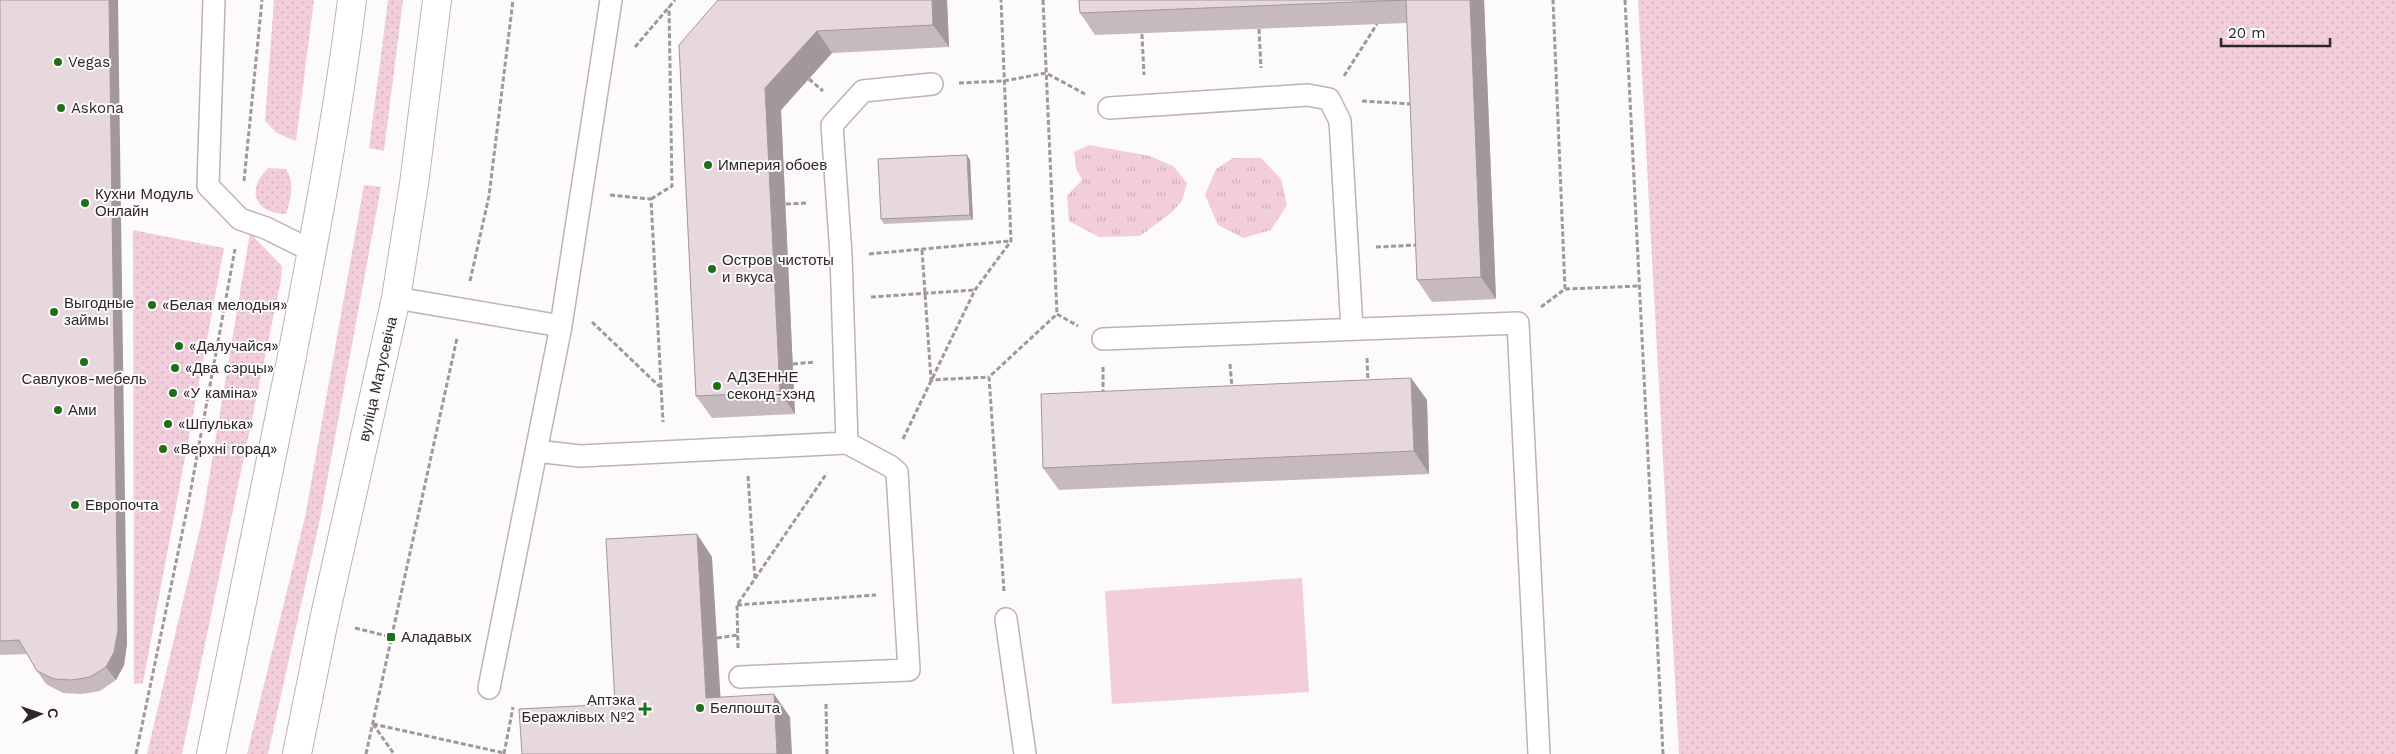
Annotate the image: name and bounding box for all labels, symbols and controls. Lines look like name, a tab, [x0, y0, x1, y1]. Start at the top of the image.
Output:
scale bar	[2221, 15, 2330, 47]
text: 20 m	[2228, 24, 2266, 42]
place label: Vegas	[68, 53, 110, 71]
marker: Vegas	[52, 56, 64, 68]
place label: Askona	[71, 99, 124, 117]
marker: Askona	[55, 102, 67, 114]
place label: Империя обоев	[718, 156, 827, 174]
marker: Империя обоев	[702, 159, 714, 171]
place label: Кухни Модуль Онлайн	[95, 185, 194, 220]
marker: Кухни Модуль Онлайн	[79, 197, 91, 209]
place label: Остров чистоты и вкуса	[722, 251, 834, 286]
marker: Остров чистоты и вкуса	[706, 263, 718, 275]
place label: Выгодные займы	[64, 294, 134, 329]
place label: «Белая мелодыя»	[162, 296, 288, 314]
marker: «Белая мелодыя»	[146, 299, 158, 311]
marker: Выгодные займы	[48, 306, 60, 318]
street label: вуліца Матусевіча	[355, 314, 401, 443]
place label: «Далучайся»	[189, 337, 279, 355]
marker: «Далучайся»	[173, 340, 185, 352]
marker: Савлуков-мебель	[78, 356, 90, 368]
place label: «Два сэрцы»	[185, 359, 274, 377]
marker: «Два сэрцы»	[169, 362, 181, 374]
place label: АДЗЕННЕ секонд-хэнд	[727, 368, 815, 403]
place label: Савлуков-мебель	[21, 370, 147, 388]
marker: АДЗЕННЕ секонд-хэнд	[711, 380, 723, 392]
place label: «У каміна»	[183, 384, 258, 402]
marker: «У каміна»	[167, 387, 179, 399]
place label: Ами	[68, 401, 97, 419]
marker: Ами	[52, 404, 64, 416]
place label: «Шпулька»	[178, 415, 254, 433]
marker: «Шпулька»	[162, 418, 174, 430]
place label: «Верхні горад»	[173, 440, 277, 458]
marker: «Верхні горад»	[157, 443, 169, 455]
place label: Европочта	[85, 496, 159, 514]
marker: Европочта	[69, 499, 81, 511]
place label: Аладавых	[401, 628, 472, 646]
marker: Аладавых	[385, 631, 397, 643]
north arrow	[15, 689, 65, 739]
place label: Аптэка Беражлівых №2	[521, 691, 636, 726]
place label: Белпошта	[710, 699, 781, 717]
marker: Белпошта	[694, 702, 706, 714]
marker: Аптэка Беражлівых №2	[639, 703, 651, 715]
text: С	[45, 708, 61, 719]

